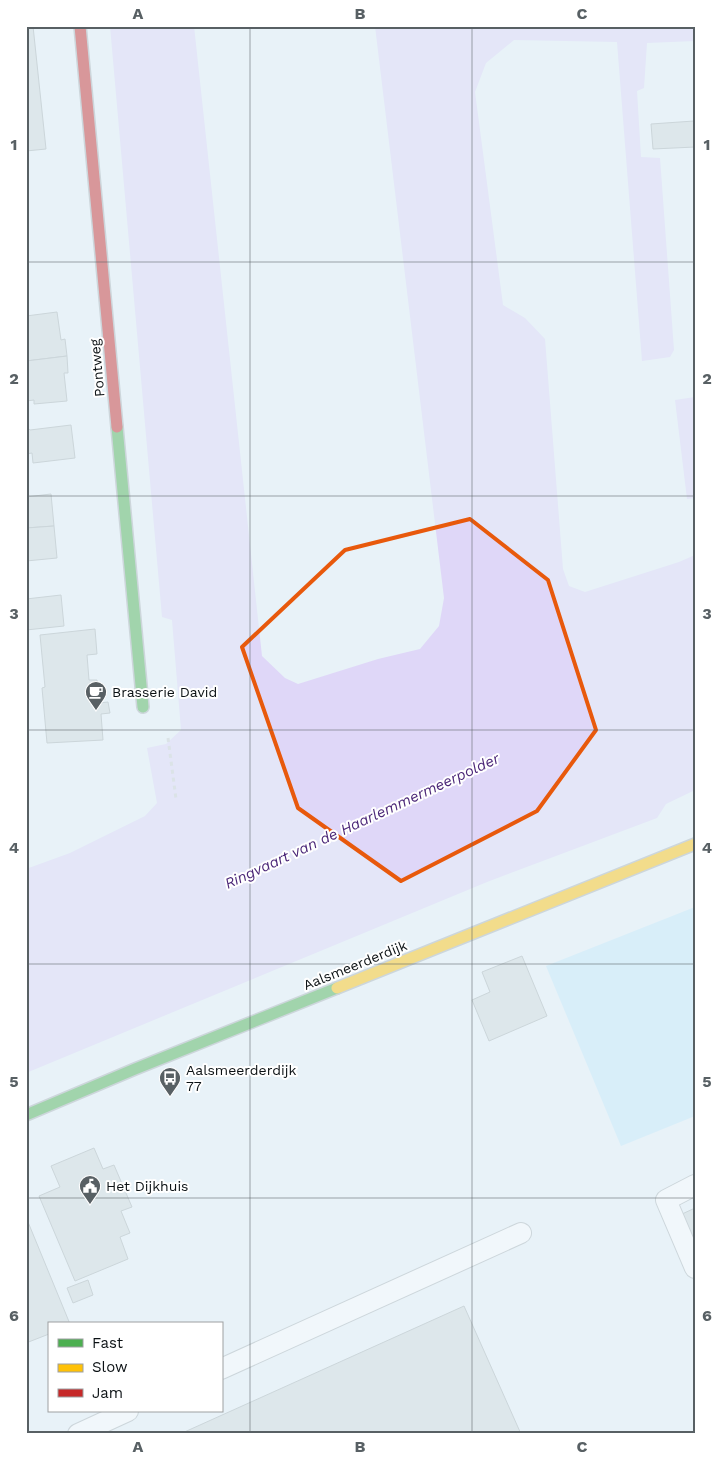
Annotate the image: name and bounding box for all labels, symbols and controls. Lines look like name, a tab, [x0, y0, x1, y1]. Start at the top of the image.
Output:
text: A	[133, 4, 144, 23]
text: B	[355, 4, 366, 23]
text: C	[577, 4, 588, 23]
text: 1	[11, 135, 17, 154]
text: 1	[704, 135, 710, 154]
street label: Pontweg	[86, 338, 108, 398]
text: 2	[9, 369, 19, 388]
text: 2	[702, 369, 712, 388]
text: 3	[9, 604, 19, 623]
text: 3	[702, 604, 712, 623]
cafe icon: Brasserie David	[84, 680, 108, 711]
place label: Brasserie David	[112, 684, 217, 700]
water label: Ringvaart van de Haarlemmermeerpolder	[222, 749, 503, 893]
text: 4	[9, 838, 19, 857]
text: 4	[702, 838, 712, 857]
street label: Aalsmeerderdijk	[301, 937, 409, 993]
place label: Aalsmeerderdijk 77	[186, 1062, 296, 1094]
bus stop icon: Aalsmeerderdijk 77	[158, 1066, 182, 1097]
text: 5	[9, 1072, 19, 1091]
text: 5	[702, 1072, 712, 1091]
public building icon: Het Dijkhuis	[78, 1174, 102, 1205]
place label: Het Dijkhuis	[106, 1178, 189, 1194]
text: 6	[9, 1306, 19, 1325]
text: 6	[702, 1306, 712, 1325]
legend	[48, 1322, 222, 1412]
text: Fast	[92, 1334, 124, 1352]
text: Slow	[92, 1358, 128, 1376]
text: Jam	[92, 1384, 123, 1402]
text: A	[133, 1437, 144, 1456]
text: B	[355, 1437, 366, 1456]
text: C	[577, 1437, 588, 1456]

